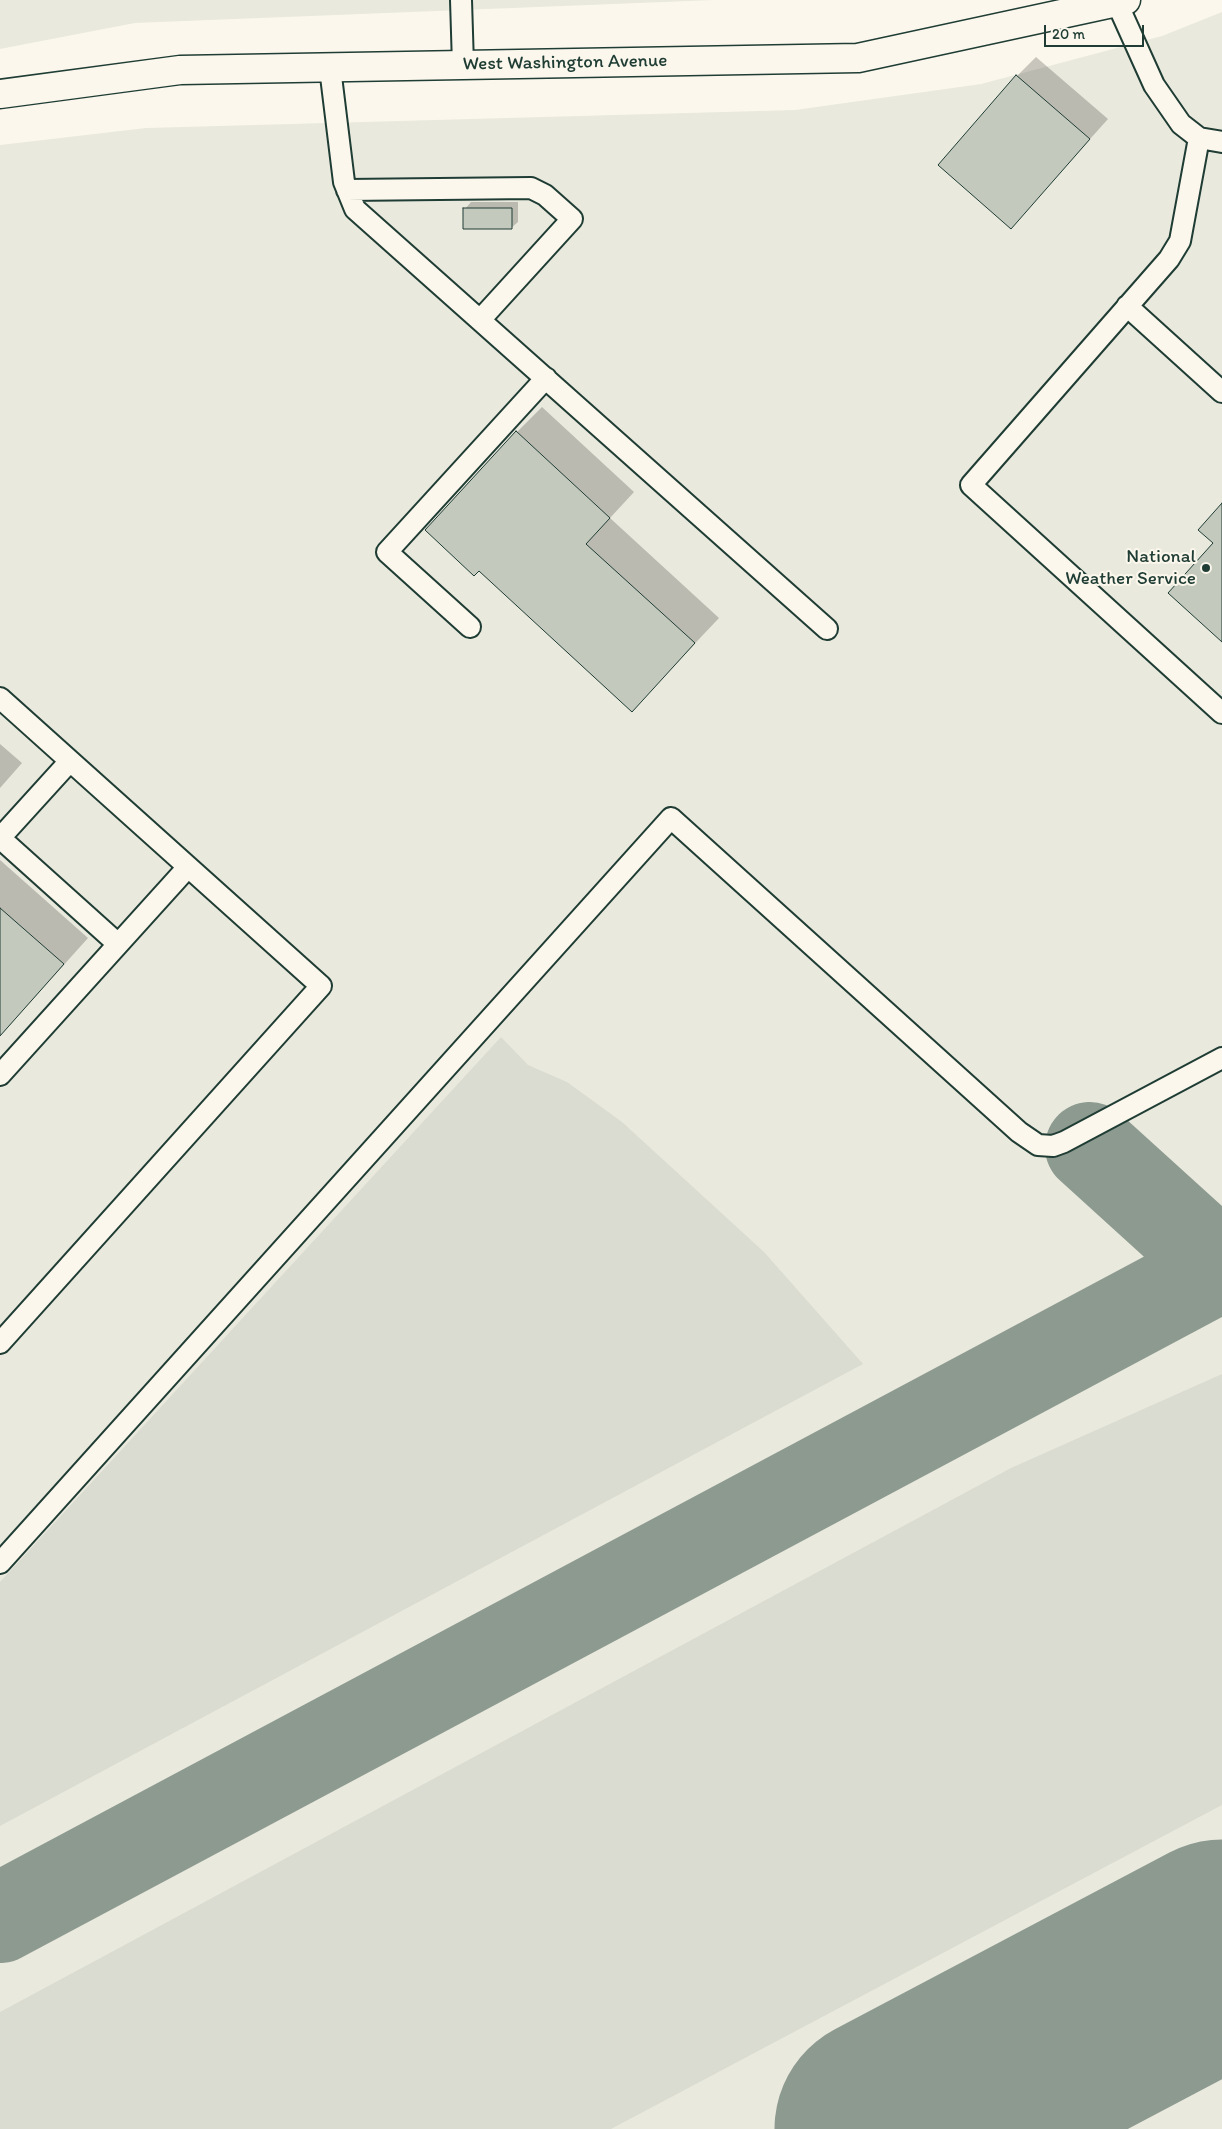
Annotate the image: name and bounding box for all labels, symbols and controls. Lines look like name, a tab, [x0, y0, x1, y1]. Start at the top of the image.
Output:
scale bar	[1047, 15, 1147, 47]
text: 20 m	[1052, 25, 1085, 43]
street label: West Washington Avenue	[462, 50, 668, 76]
place label: National Weather Service	[1065, 546, 1196, 590]
marker: National Weather Service	[1200, 562, 1212, 574]

